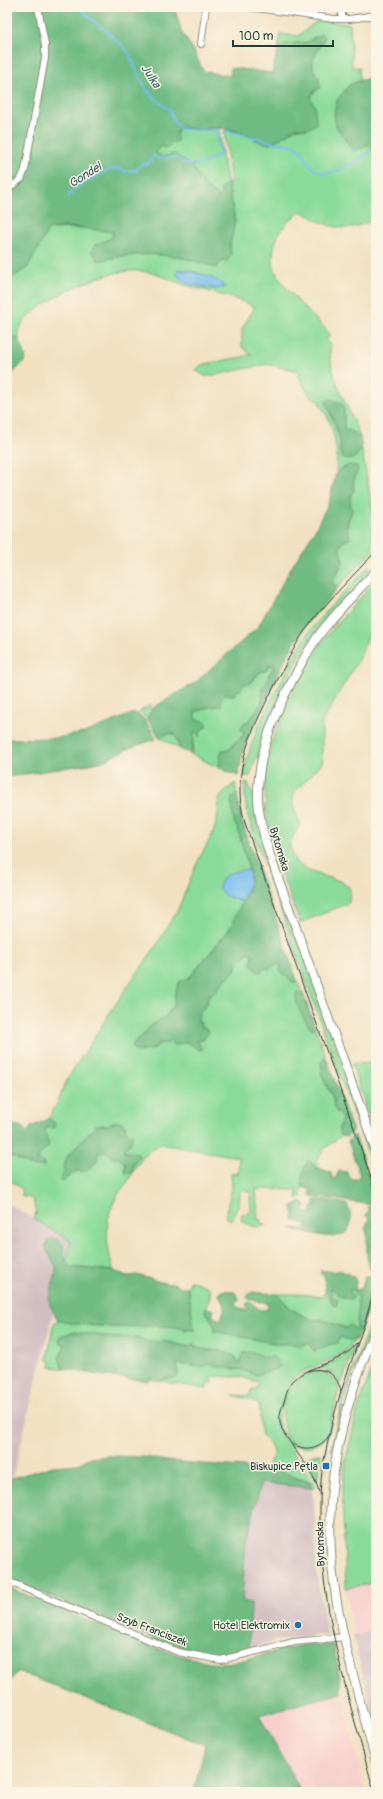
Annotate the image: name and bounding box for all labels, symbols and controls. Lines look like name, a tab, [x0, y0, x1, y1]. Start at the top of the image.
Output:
scale bar	[233, 22, 333, 48]
text: 100 m	[239, 29, 274, 44]
water label: Julka	[137, 62, 165, 92]
water label: Gondel	[66, 159, 105, 191]
street label: Bytomska	[267, 826, 292, 873]
place label: Biskupice Pętla	[250, 1460, 318, 1473]
marker: Biskupice Pętla	[321, 1461, 331, 1471]
street label: Bytomska	[313, 1521, 328, 1567]
street label: Szyb Franciszek	[115, 1610, 189, 1649]
place label: Hotel Elektromix	[213, 1619, 290, 1632]
marker: Hotel Elektromix	[293, 1620, 303, 1630]

